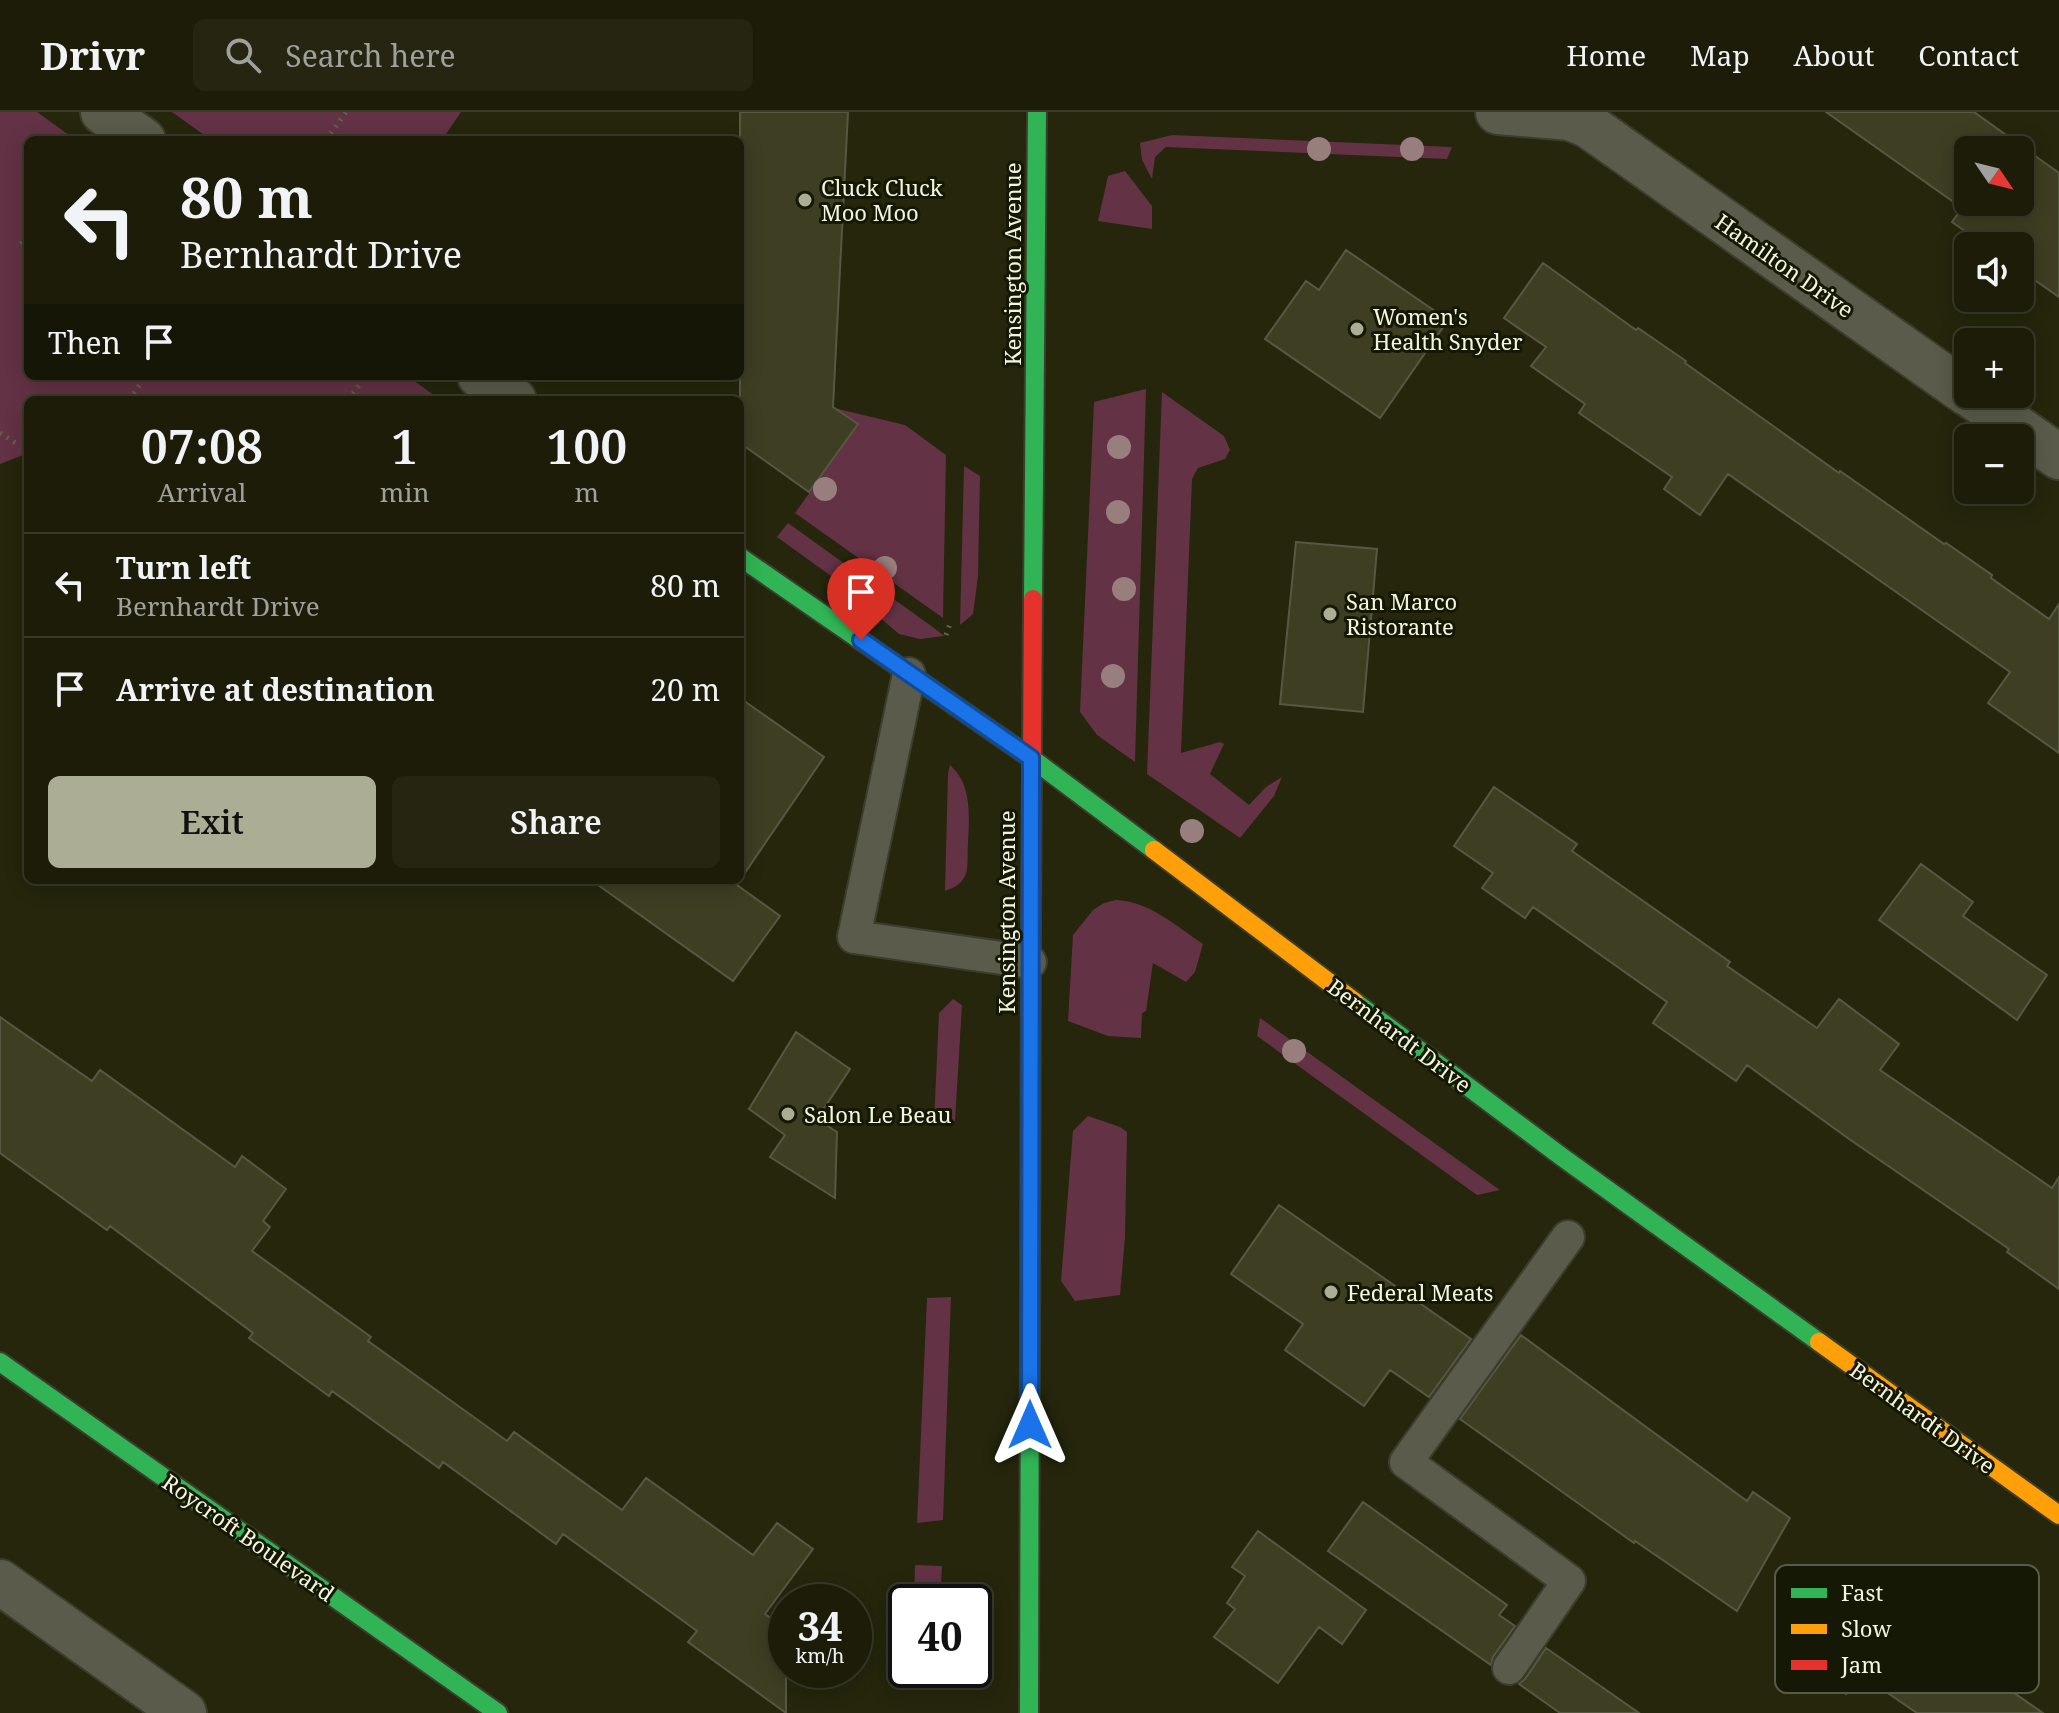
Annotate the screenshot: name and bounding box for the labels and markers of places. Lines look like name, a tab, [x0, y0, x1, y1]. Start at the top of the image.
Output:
place label: Cluck Cluck Moo Moo	[821, 172, 943, 227]
marker: Cluck Cluck Moo Moo	[796, 191, 814, 209]
place label: Women's Health Snyder	[1373, 301, 1523, 356]
marker: Women's Health Snyder	[1348, 320, 1366, 338]
pin	[827, 558, 895, 640]
place label: San Marco Ristorante	[1346, 586, 1457, 641]
marker: San Marco Ristorante	[1321, 605, 1339, 623]
place label: Salon Le Beau	[804, 1099, 952, 1129]
marker: Salon Le Beau	[779, 1105, 797, 1123]
place label: Federal Meats	[1347, 1277, 1493, 1307]
marker: Federal Meats	[1322, 1283, 1340, 1301]

